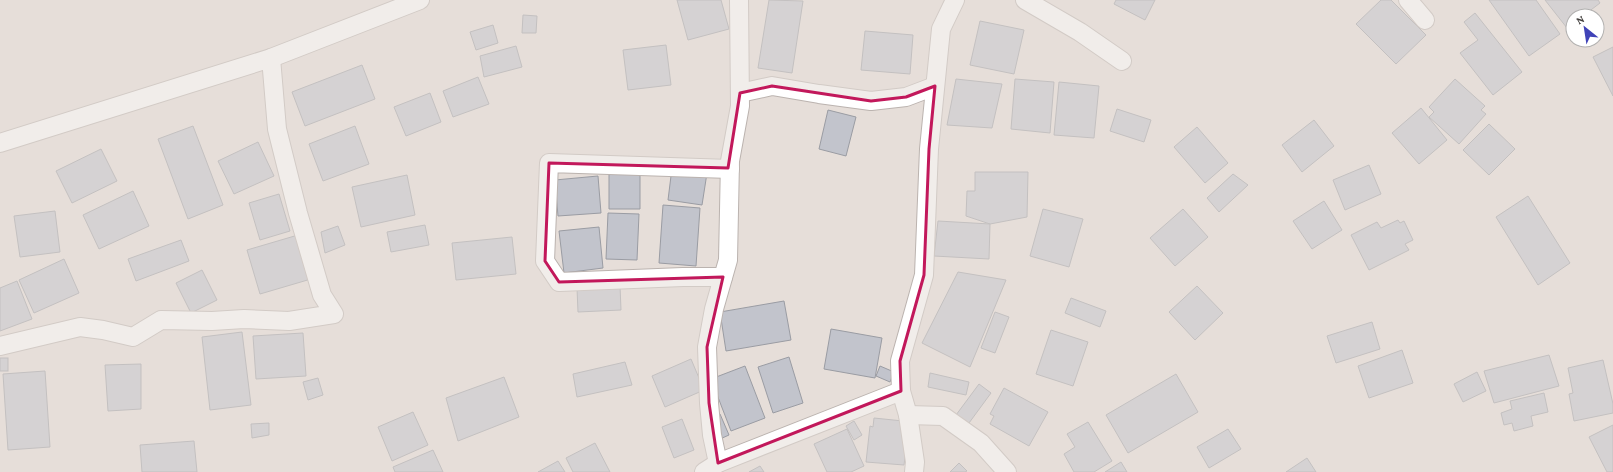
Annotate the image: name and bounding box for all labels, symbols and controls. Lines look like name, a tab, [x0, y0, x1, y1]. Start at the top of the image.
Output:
north arrow	[1565, 8, 1605, 48]
text: N	[1574, 12, 1587, 26]

